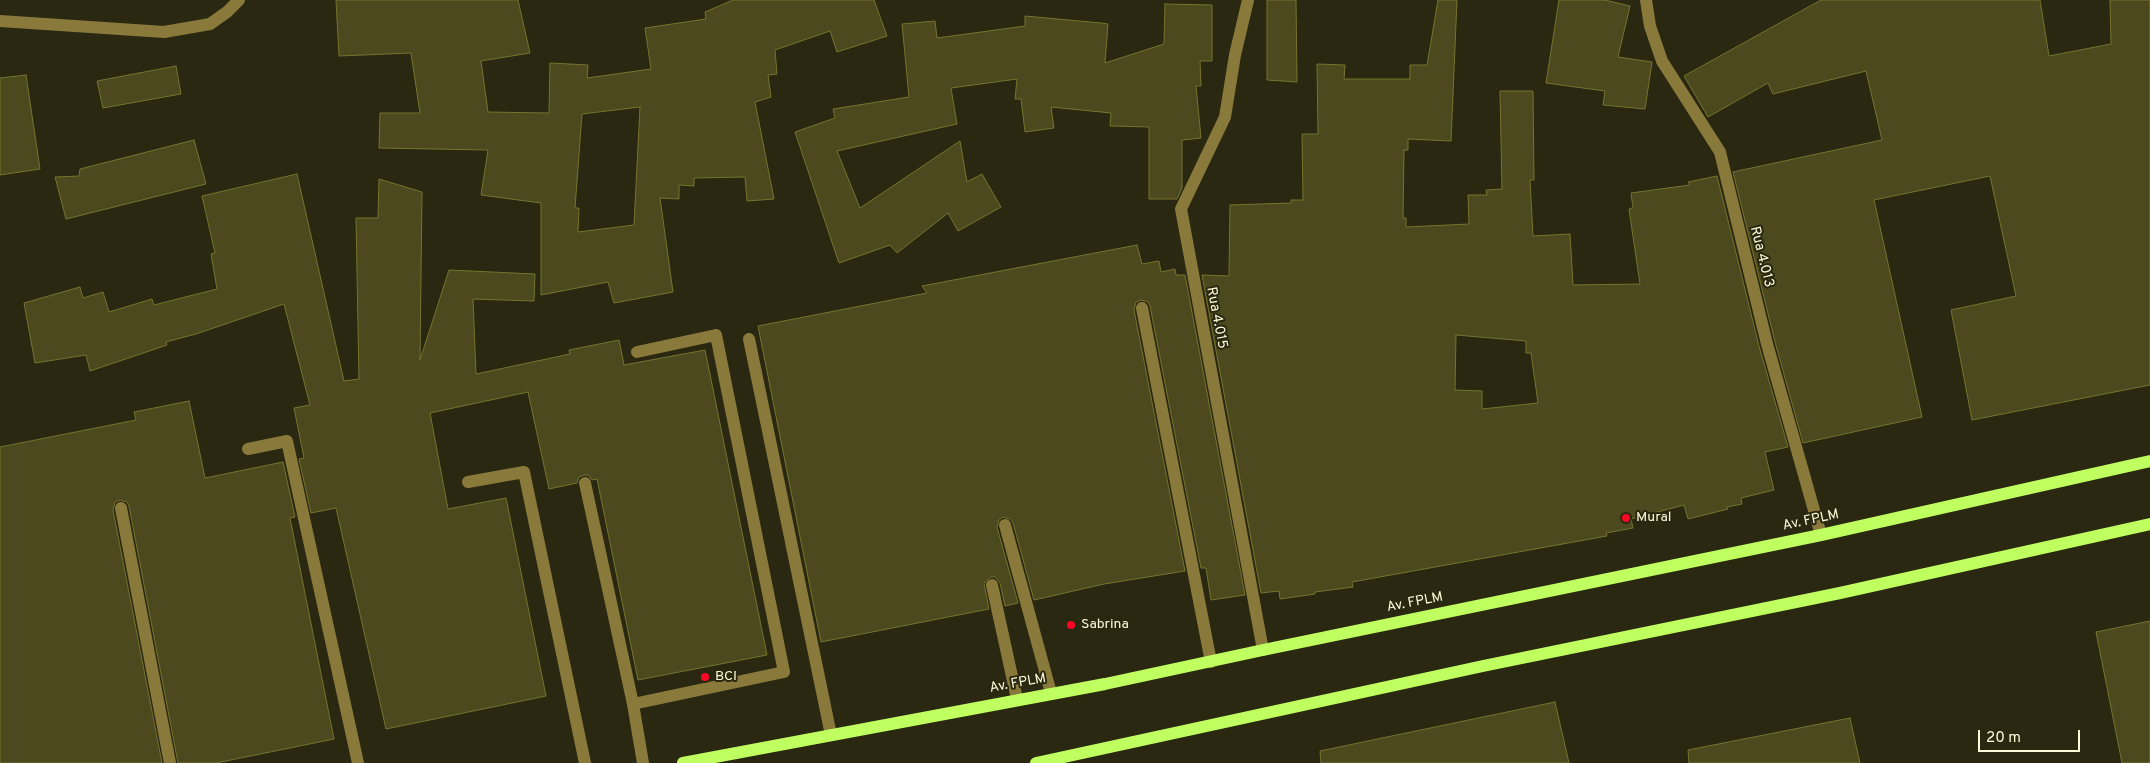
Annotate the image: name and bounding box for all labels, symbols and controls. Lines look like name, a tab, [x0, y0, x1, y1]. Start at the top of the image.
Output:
street label: Rua 4.013	[1745, 225, 1777, 289]
street label: Rua 4.015	[1202, 286, 1230, 350]
street label: Av. FPLM	[1781, 507, 1841, 535]
place label: Mural	[1636, 510, 1671, 526]
marker: Mural	[1620, 512, 1632, 524]
street label: Av. FPLM	[1385, 589, 1445, 617]
place label: Sabrina	[1081, 617, 1129, 633]
marker: Sabrina	[1065, 619, 1077, 631]
place label: BCI	[715, 669, 737, 685]
marker: BCI	[699, 671, 711, 683]
street label: Av. FPLM	[988, 671, 1048, 697]
scale bar	[1980, 720, 2082, 752]
text: 20 m	[1986, 729, 2021, 748]

